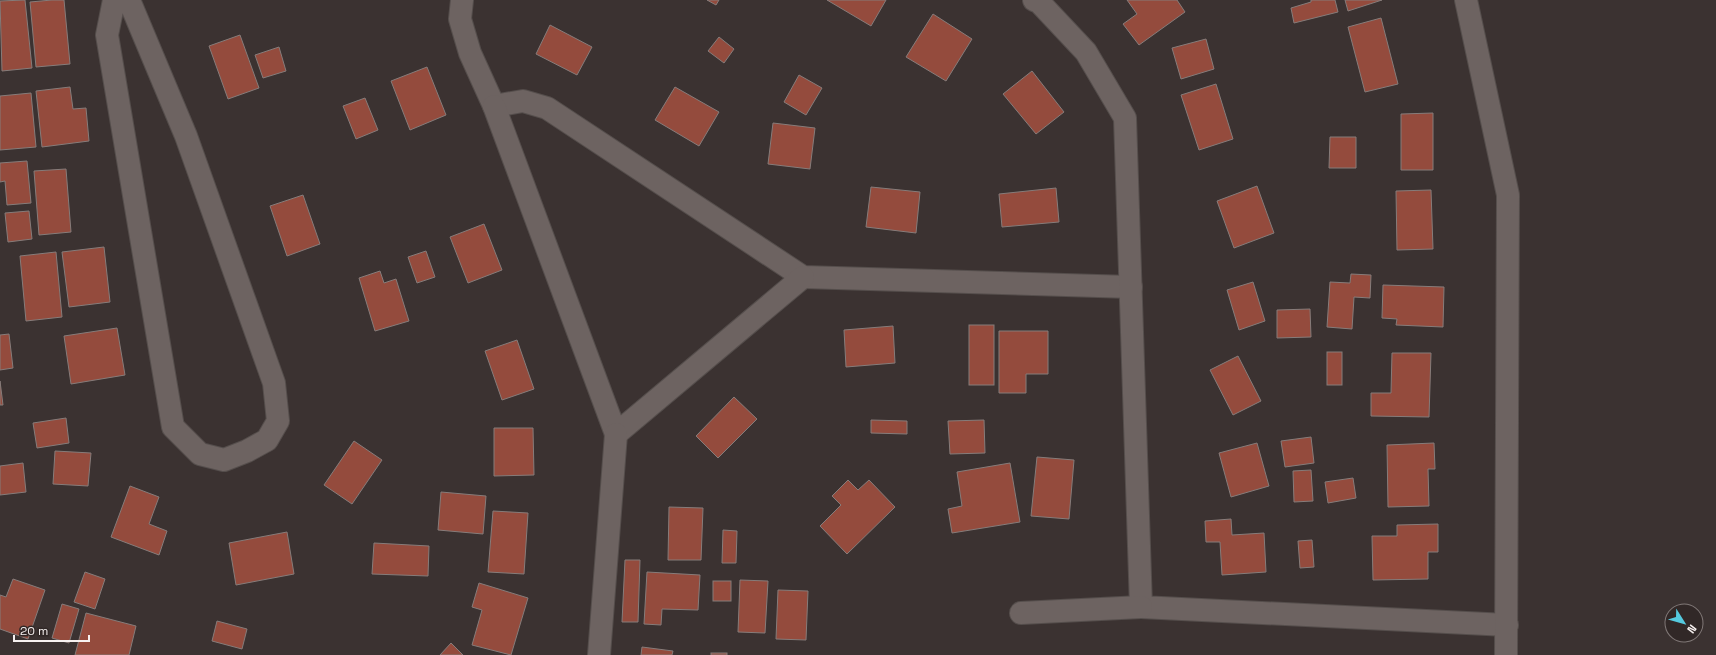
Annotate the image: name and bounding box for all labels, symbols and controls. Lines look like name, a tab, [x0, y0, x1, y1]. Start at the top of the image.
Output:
north arrow	[1664, 603, 1704, 643]
scale bar	[14, 617, 89, 643]
text: N	[1684, 622, 1700, 636]
text: 20 m	[20, 623, 48, 639]

